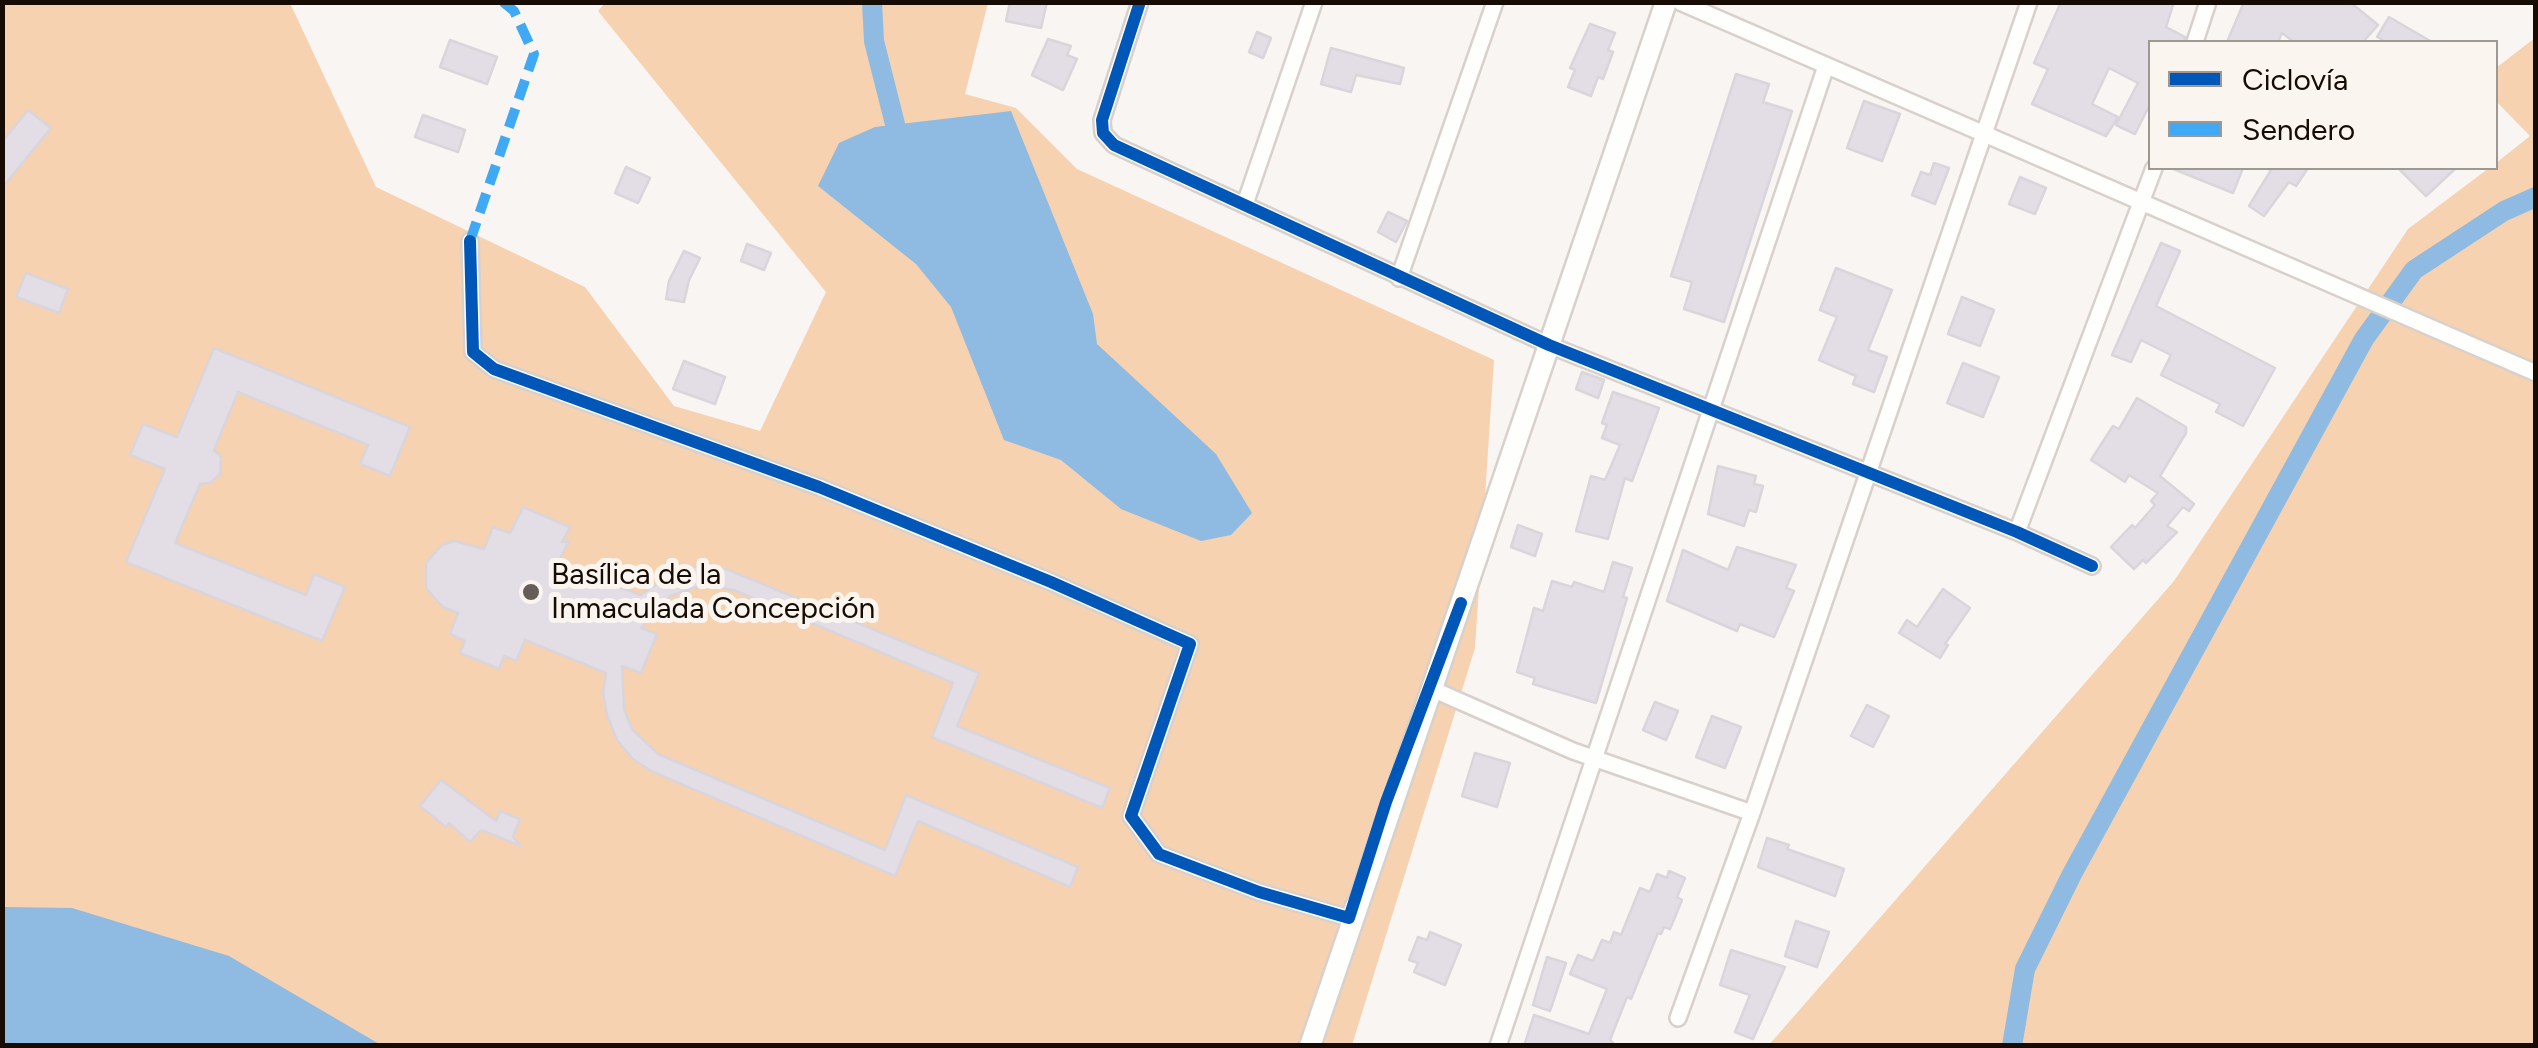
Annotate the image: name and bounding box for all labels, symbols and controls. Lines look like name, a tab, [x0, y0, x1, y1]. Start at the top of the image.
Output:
legend	[2148, 40, 2498, 170]
text: Ciclovía	[2242, 61, 2348, 98]
text: Sendero	[2242, 111, 2355, 148]
place label: Basílica de la Inmaculada Concepción	[551, 557, 875, 628]
marker: Basílica de la Inmaculada Concepción	[520, 581, 542, 603]

